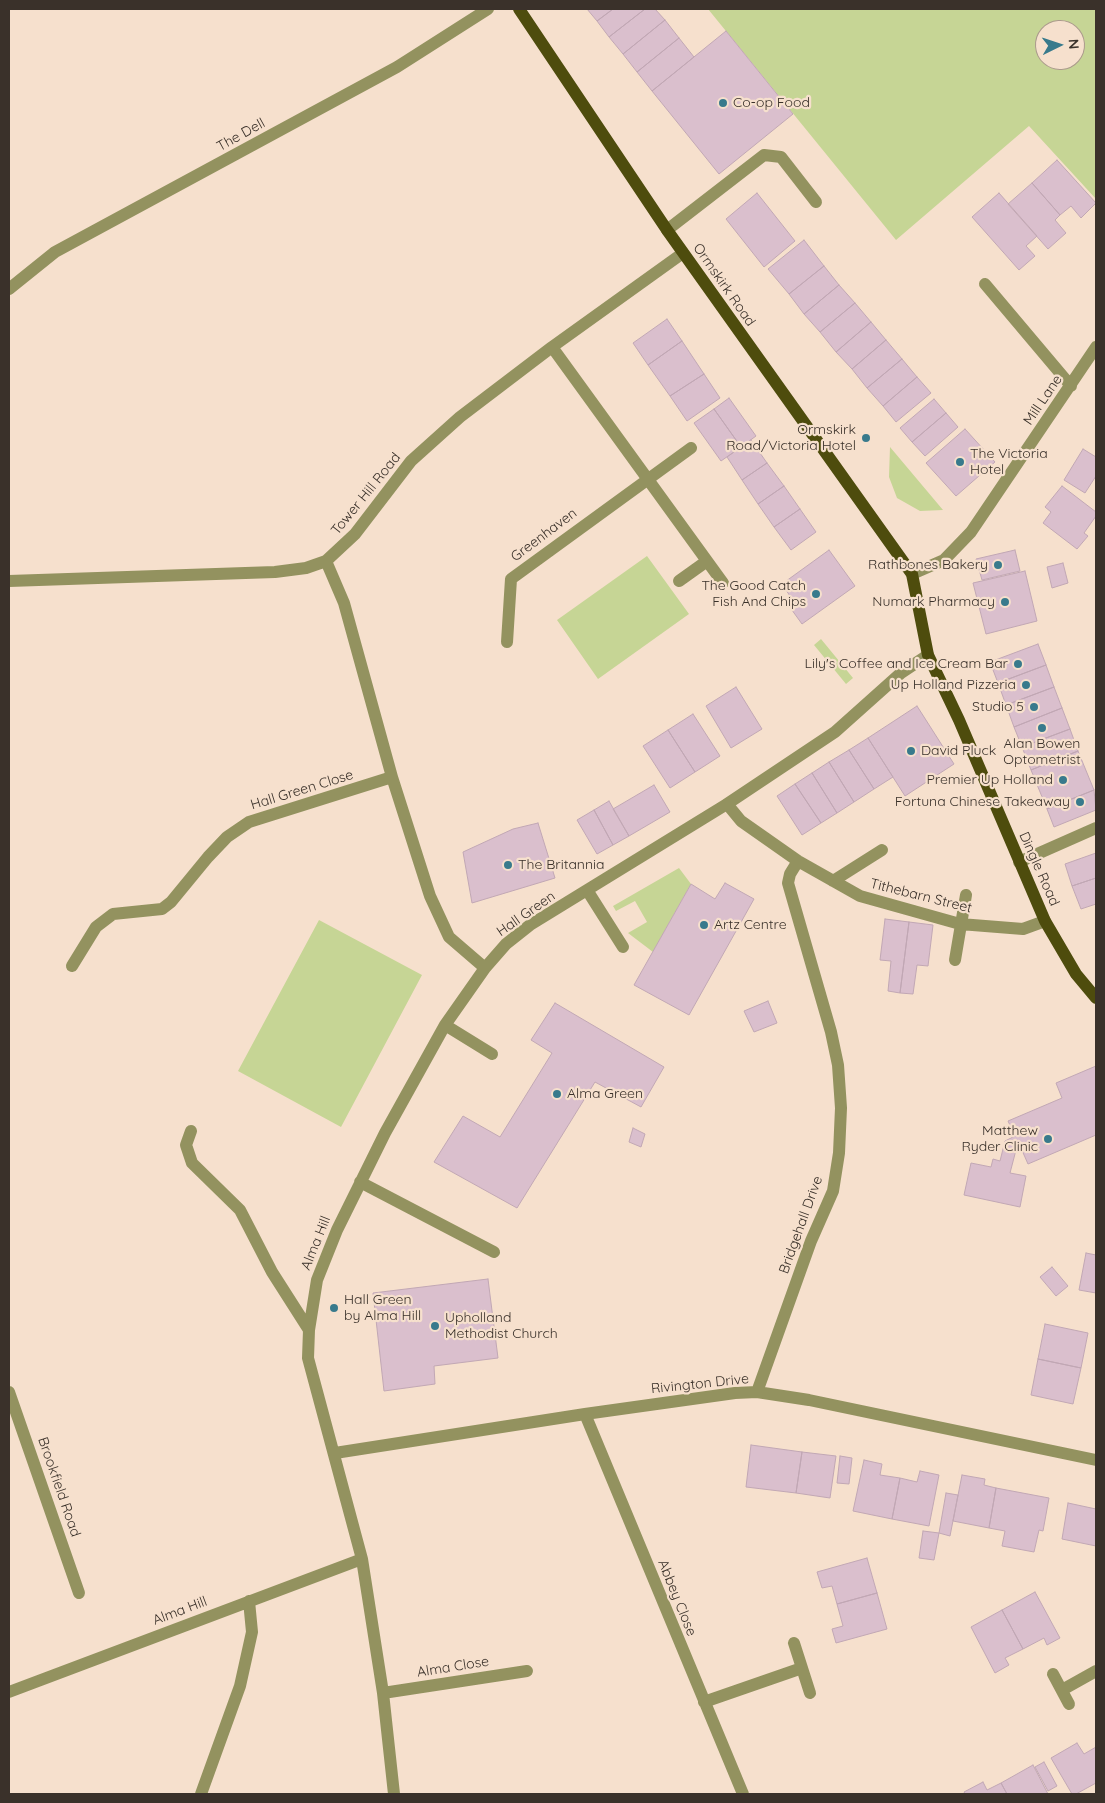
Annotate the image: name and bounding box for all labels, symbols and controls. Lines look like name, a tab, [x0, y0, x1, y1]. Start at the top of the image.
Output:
north arrow	[1035, 20, 1085, 70]
text: N	[1065, 38, 1083, 50]
place label: Co-op Food	[733, 95, 810, 111]
marker: Co-op Food	[717, 97, 729, 109]
street label: The Dell	[214, 115, 268, 155]
street label: Ormskirk Road	[689, 240, 759, 330]
street label: Mill Lane	[1020, 372, 1066, 428]
place label: Ormskirk Road/Victoria Hotel	[726, 422, 856, 454]
marker: Ormskirk Road/Victoria Hotel	[860, 432, 872, 444]
place label: The Victoria Hotel	[970, 446, 1048, 478]
street label: Tower Hill Road	[328, 449, 404, 539]
marker: The Victoria Hotel	[954, 456, 966, 468]
street label: Greenhaven	[508, 505, 580, 565]
place label: Rathbones Bakery	[868, 557, 988, 573]
marker: Rathbones Bakery	[992, 559, 1004, 571]
place label: The Good Catch Fish And Chips	[701, 578, 806, 610]
marker: The Good Catch Fish And Chips	[810, 588, 822, 600]
place label: Numark Pharmacy	[872, 594, 995, 610]
marker: Numark Pharmacy	[999, 596, 1011, 608]
place label: Lily's Coffee and Ice Cream Bar	[805, 656, 1008, 672]
marker: Lily's Coffee and Ice Cream Bar	[1012, 658, 1024, 670]
place label: Up Holland Pizzeria	[890, 677, 1016, 693]
marker: Up Holland Pizzeria	[1020, 679, 1032, 691]
place label: Studio 5	[972, 699, 1024, 715]
marker: Studio 5	[1028, 701, 1040, 713]
marker: Alan Bowen Optometrist	[1036, 722, 1048, 734]
place label: Alan Bowen Optometrist	[1003, 736, 1081, 769]
place label: David Pluck	[921, 743, 996, 759]
marker: David Pluck	[905, 745, 917, 757]
street label: Hall Green Close	[249, 766, 355, 814]
place label: Premier Up Holland	[926, 772, 1053, 788]
marker: Premier Up Holland	[1057, 774, 1069, 786]
place label: Fortuna Chinese Takeaway	[895, 794, 1070, 810]
marker: Fortuna Chinese Takeaway	[1074, 796, 1086, 808]
street label: Dingle Road	[1015, 829, 1063, 909]
place label: The Britannia	[518, 857, 605, 873]
marker: The Britannia	[502, 859, 514, 871]
street label: Tithebarn Street	[868, 875, 974, 917]
street label: Hall Green	[494, 888, 558, 940]
place label: Artz Centre	[714, 917, 787, 933]
marker: Artz Centre	[698, 919, 710, 931]
place label: Alma Green	[567, 1086, 643, 1102]
marker: Alma Green	[551, 1088, 563, 1100]
place label: Matthew Ryder Clinic	[961, 1123, 1038, 1156]
marker: Matthew Ryder Clinic	[1042, 1133, 1054, 1145]
street label: Bridgehall Drive	[776, 1174, 826, 1276]
street label: Alma Hill	[298, 1213, 334, 1273]
place label: Hall Green by Alma Hill	[344, 1292, 421, 1324]
marker: Hall Green by Alma Hill	[328, 1302, 340, 1314]
place label: Upholland Methodist Church	[445, 1310, 558, 1342]
marker: Upholland Methodist Church	[429, 1320, 441, 1332]
street label: Rivington Drive	[650, 1371, 750, 1397]
street label: Brookfield Road	[34, 1435, 84, 1539]
street label: Abbey Close	[654, 1557, 700, 1639]
street label: Alma Hill	[150, 1593, 210, 1629]
street label: Alma Close	[416, 1653, 490, 1681]

